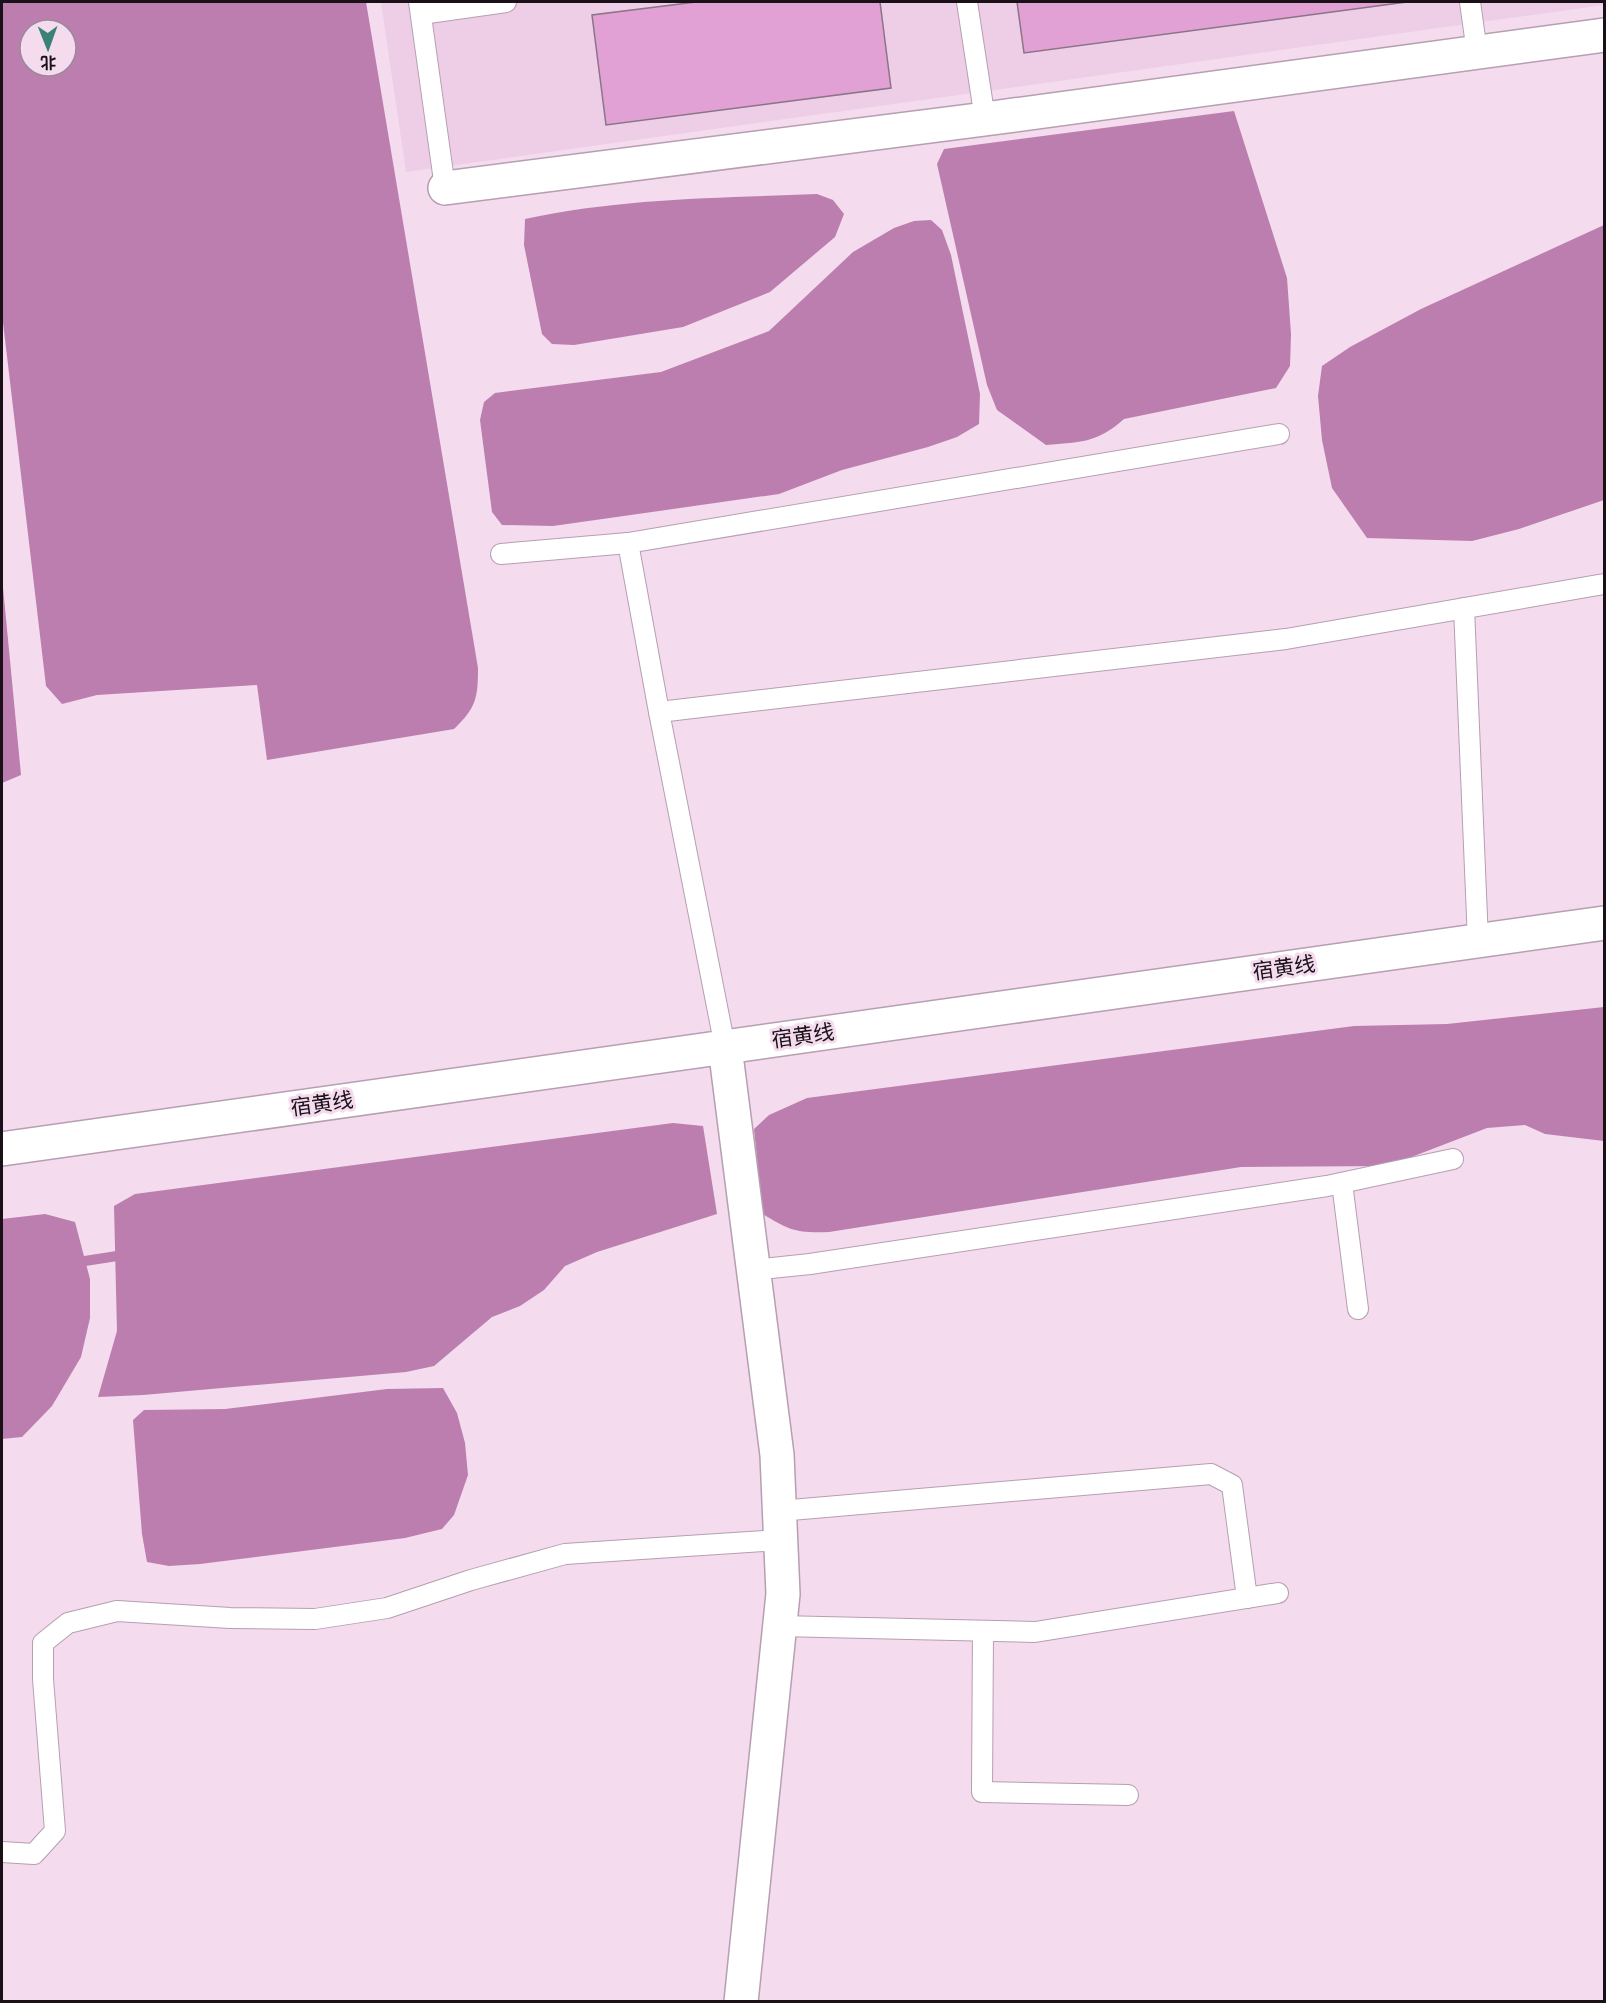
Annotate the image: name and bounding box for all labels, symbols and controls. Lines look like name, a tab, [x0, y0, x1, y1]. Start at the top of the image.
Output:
north arrow	[18, 18, 78, 78]
text: 北	[40, 54, 56, 73]
street label: 宿黄线	[1251, 950, 1317, 983]
street label: 宿黄线	[770, 1018, 836, 1051]
street label: 宿黄线	[289, 1086, 355, 1119]

